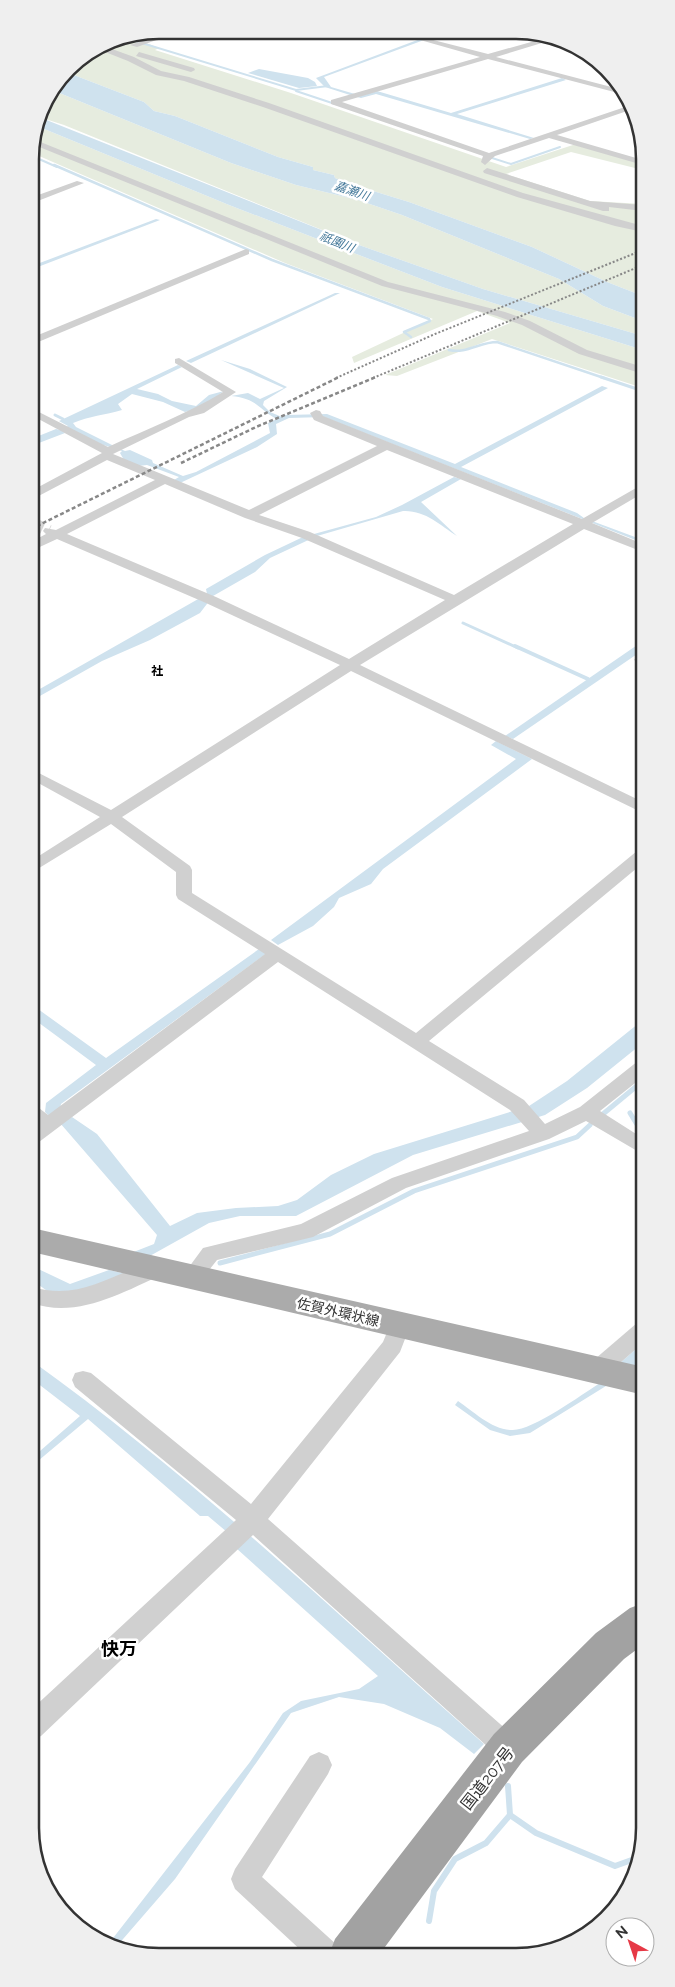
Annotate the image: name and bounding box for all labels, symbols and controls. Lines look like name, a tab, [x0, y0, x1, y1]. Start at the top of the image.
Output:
water label: 嘉瀬川	[333, 179, 373, 204]
water label: 祇園川	[318, 229, 358, 256]
district label: 社	[151, 664, 163, 678]
street label: 佐賀外環状線	[295, 1295, 381, 1329]
district label: 快万	[101, 1638, 137, 1659]
street label: 国道207号	[457, 1743, 518, 1814]
north arrow	[605, 1917, 655, 1967]
text: N	[612, 1922, 631, 1942]

